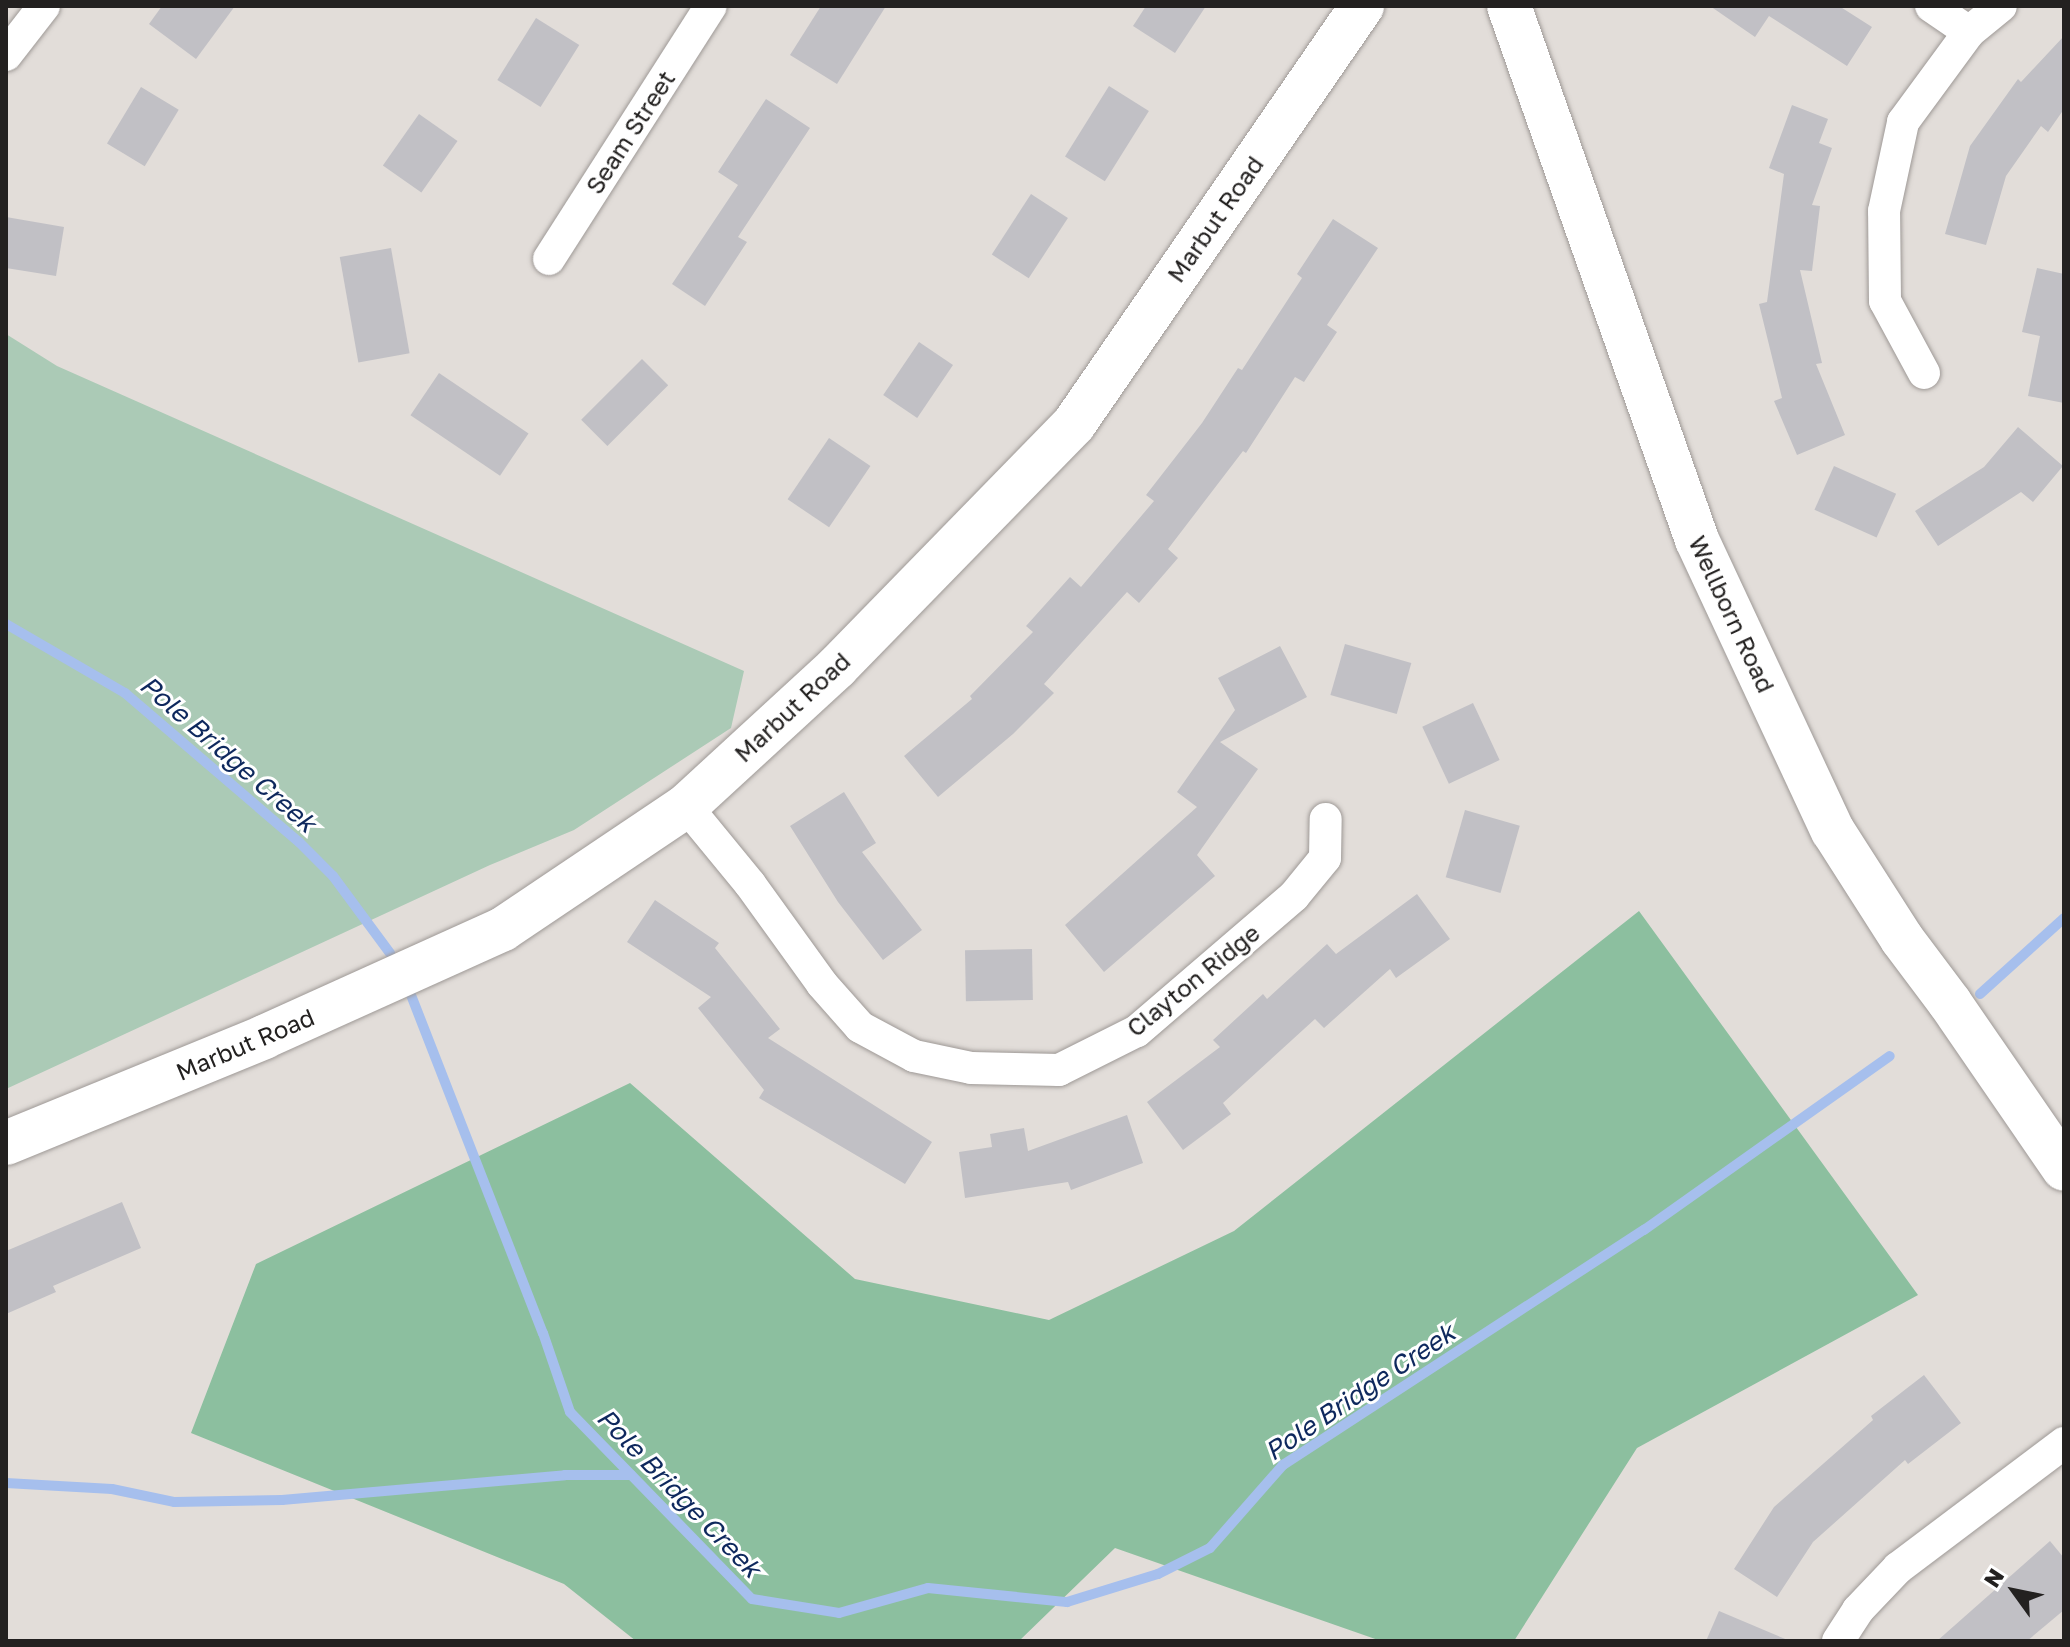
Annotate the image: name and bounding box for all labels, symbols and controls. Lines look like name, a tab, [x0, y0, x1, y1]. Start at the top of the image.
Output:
street label: Seam Street	[579, 65, 681, 199]
street label: Marbut Road	[1161, 150, 1269, 288]
street label: Wellborn Road	[1683, 531, 1781, 697]
street label: Marbut Road	[728, 646, 856, 768]
water label: Pole Bridge Creek	[134, 669, 322, 839]
street label: Clayton Ridge	[1121, 918, 1265, 1042]
street label: Marbut Road	[172, 1002, 318, 1086]
water label: Pole Bridge Creek	[1259, 1317, 1461, 1467]
water label: Pole Bridge Creek	[590, 1402, 768, 1584]
north arrow	[1974, 1551, 2054, 1631]
text: N	[1978, 1563, 2009, 1592]

